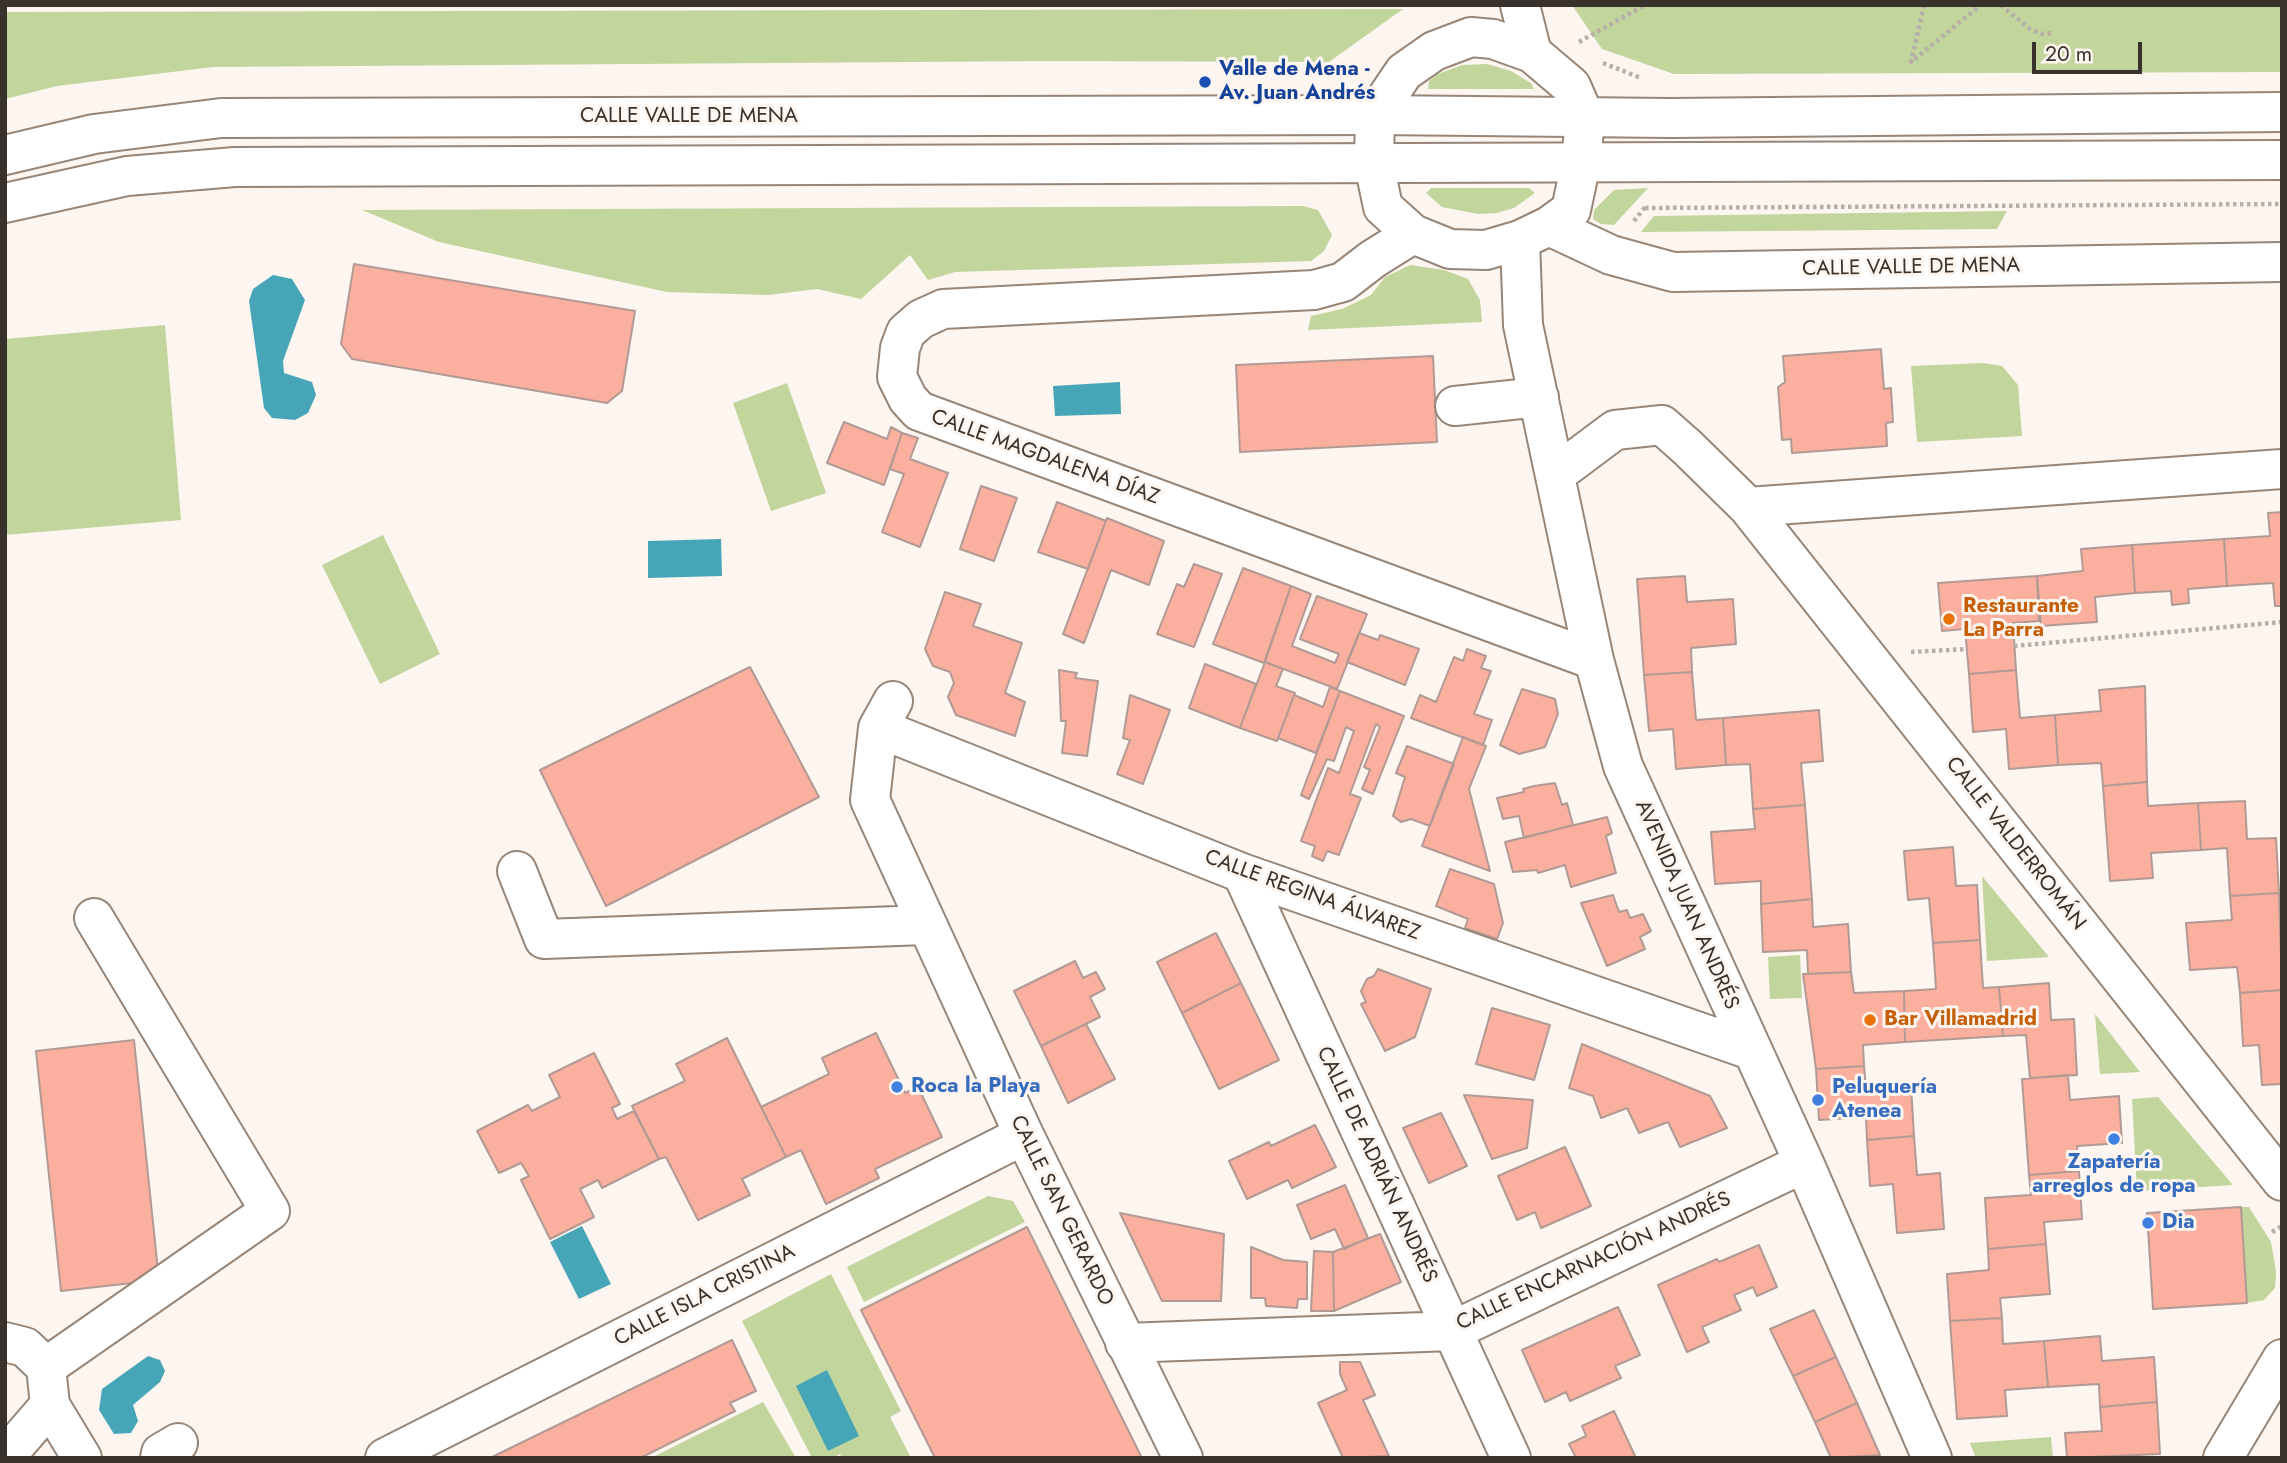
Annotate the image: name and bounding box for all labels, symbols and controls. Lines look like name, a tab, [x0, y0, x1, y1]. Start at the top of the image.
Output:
scale bar	[2035, 28, 2145, 72]
text: 20 m	[2045, 39, 2092, 69]
place label: Valle de Mena - Av. Juan Andrés	[1219, 57, 1375, 107]
marker: Valle de Mena - Av. Juan Andrés	[1197, 74, 1213, 90]
street label: CALLE VALLE DE MENA	[580, 104, 798, 130]
street label: CALLE VALLE DE MENA	[1802, 254, 2020, 282]
street label: CALLE MAGDALENA DÍAZ	[928, 405, 1162, 511]
place label: Restaurante La Parra	[1963, 594, 2079, 644]
marker: Restaurante La Parra	[1941, 611, 1957, 627]
street label: CALLE VALDERROMÁN	[1940, 752, 2090, 936]
street label: AVENIDA JUAN ANDRÉS	[1628, 797, 1744, 1013]
street label: CALLE REGINA ÁLVAREZ	[1201, 845, 1423, 947]
place label: Bar Villamadrid	[1884, 1007, 2037, 1033]
marker: Bar Villamadrid	[1862, 1012, 1878, 1028]
street label: CALLE DE ADRIÁN ANDRÉS	[1310, 1043, 1442, 1287]
place label: Roca la Playa	[911, 1074, 1040, 1100]
place label: Peluquería Atenea	[1832, 1075, 1937, 1125]
marker: Roca la Playa	[889, 1079, 905, 1095]
marker: Peluquería Atenea	[1810, 1092, 1826, 1108]
street label: CALLE SAN GERARDO	[1004, 1112, 1118, 1310]
marker: Zapatería arreglos de ropa	[2106, 1131, 2122, 1147]
place label: Zapatería arreglos de ropa	[2032, 1150, 2196, 1200]
street label: CALLE ENCARNACIÓN ANDRÉS	[1453, 1187, 1735, 1337]
place label: Dia	[2162, 1210, 2195, 1236]
marker: Dia	[2140, 1215, 2156, 1231]
street label: CALLE ISLA CRISTINA	[610, 1240, 800, 1352]

